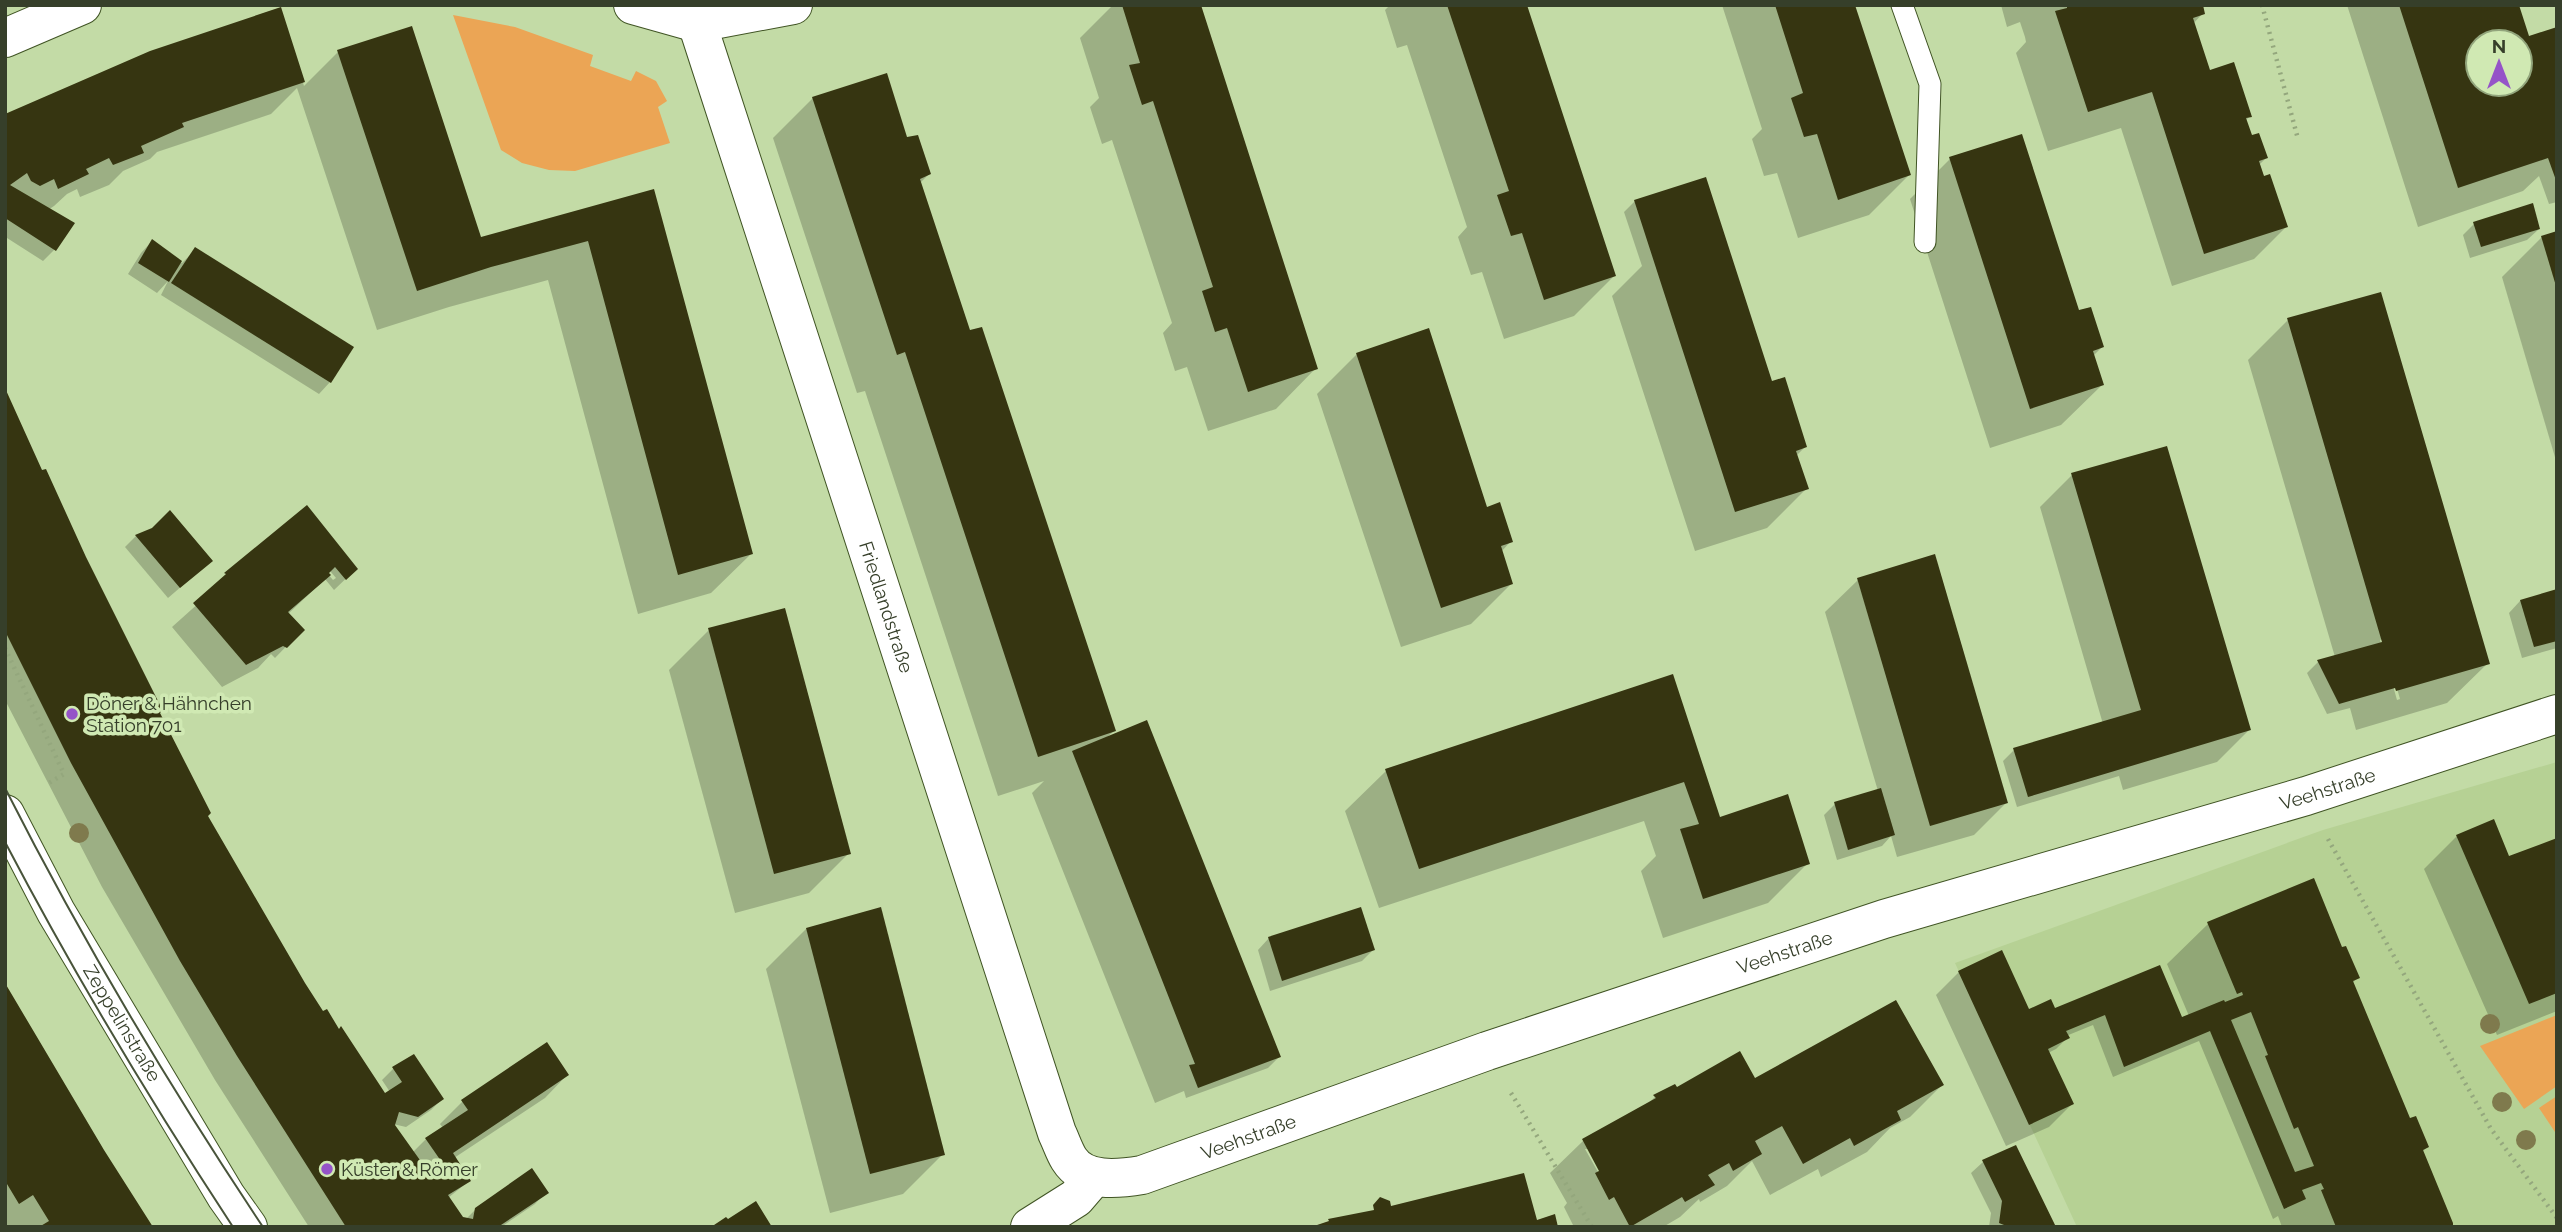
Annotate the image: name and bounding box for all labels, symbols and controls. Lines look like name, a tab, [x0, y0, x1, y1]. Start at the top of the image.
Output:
north arrow	[2464, 28, 2534, 98]
text: N	[2492, 35, 2506, 57]
street label: Friedlandstraße	[855, 539, 918, 676]
place label: Döner & Hähnchen Station 701	[86, 692, 252, 736]
marker: Döner & Hähnchen Station 701	[64, 706, 80, 722]
street label: Veehstraße	[2277, 763, 2378, 814]
street label: Veehstraße	[1734, 926, 1835, 978]
street label: Zeppelinstraße	[79, 961, 166, 1085]
street label: Veehstraße	[1198, 1110, 1299, 1164]
place label: Küster & Römer	[341, 1158, 478, 1180]
marker: Küster & Römer	[319, 1161, 335, 1177]

